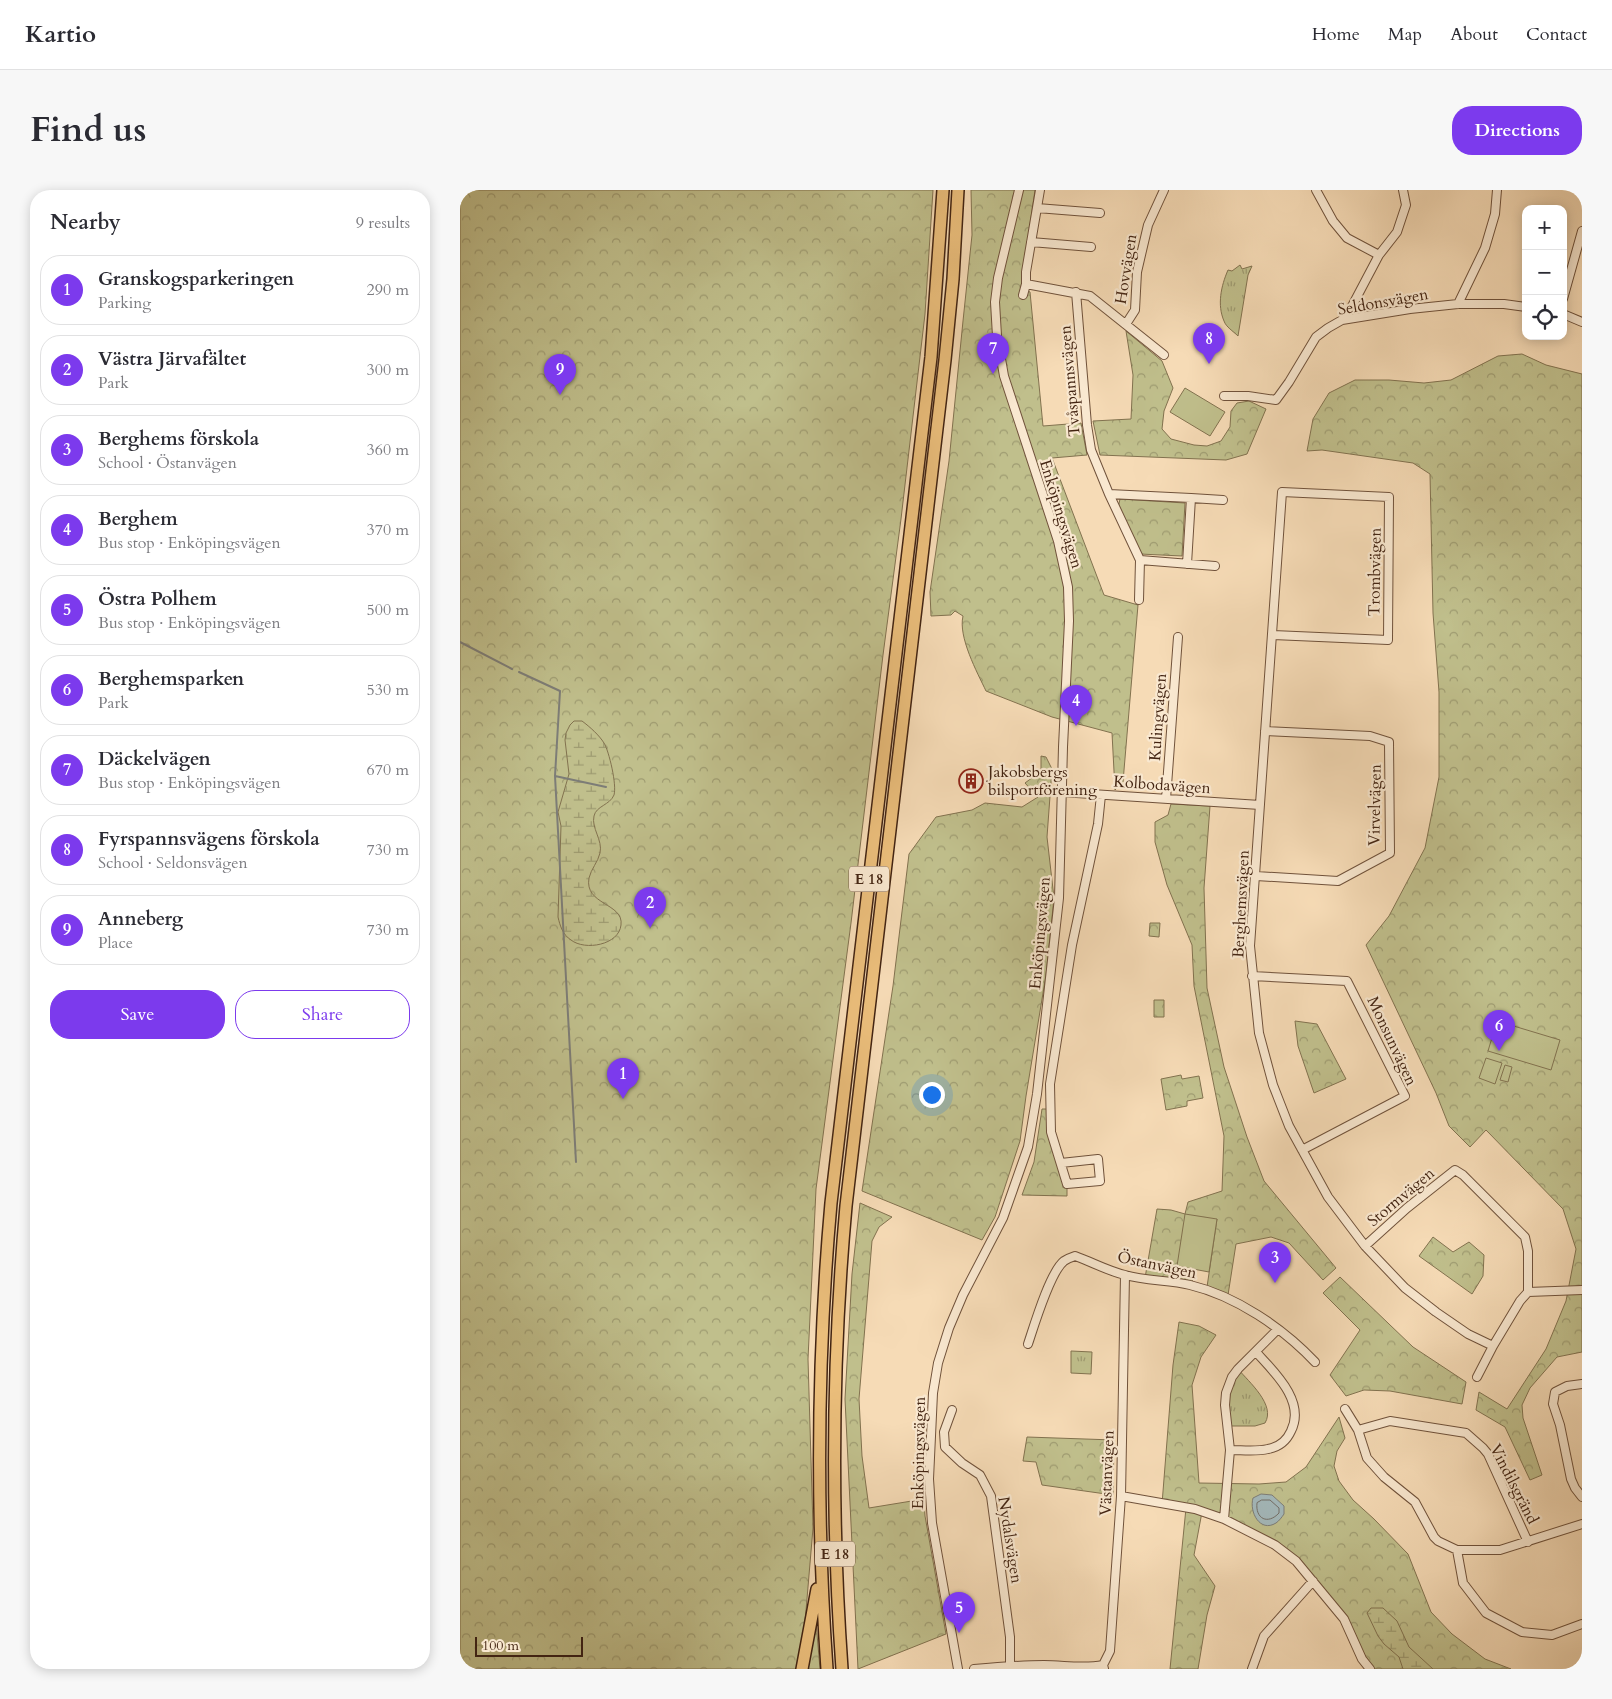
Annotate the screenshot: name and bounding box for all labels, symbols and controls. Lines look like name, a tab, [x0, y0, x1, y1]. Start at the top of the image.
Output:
text: Kartio	[25, 18, 96, 51]
text: Home	[1312, 22, 1360, 47]
text: Map	[1388, 22, 1422, 47]
text: About	[1450, 22, 1498, 47]
text: Contact	[1526, 22, 1587, 47]
text: Find us	[30, 106, 146, 154]
button: Directions	[1452, 106, 1582, 155]
map controls	[1522, 205, 1567, 340]
button: +	[1522, 205, 1567, 250]
text: Nearby	[50, 208, 121, 237]
text: 9 results	[356, 212, 410, 234]
street label: Hovvägen	[1110, 232, 1142, 306]
button: −	[1522, 250, 1567, 295]
text: Granskogsparkeringen	[98, 266, 294, 292]
text: 1	[63, 279, 71, 301]
text: 290 m	[367, 279, 409, 301]
street label: Seldonsvägen	[1336, 283, 1430, 321]
text: Parking	[98, 292, 151, 314]
button: locate	[1522, 295, 1567, 340]
pin: 8	[1193, 323, 1225, 364]
street label: Tvåspannsvägen	[1054, 324, 1086, 438]
pin: 7	[977, 333, 1009, 374]
text: Västra Järvafältet	[98, 346, 246, 372]
pin: 9	[544, 354, 576, 395]
text: 2	[63, 359, 71, 381]
text: 300 m	[367, 359, 409, 381]
text: Park	[98, 372, 129, 394]
text: Berghems förskola	[98, 426, 259, 452]
text: 3	[63, 439, 71, 461]
text: 360 m	[367, 439, 409, 461]
text: School · Östanvägen	[98, 452, 237, 474]
street label: Enköpingsvägen	[1034, 457, 1088, 571]
text: Berghem	[98, 506, 178, 532]
text: 4	[63, 519, 71, 541]
text: 370 m	[367, 519, 409, 541]
street label: Trombvägen	[1363, 527, 1387, 617]
text: Bus stop · Enköpingsvägen	[98, 532, 281, 554]
text: Östra Polhem	[98, 586, 217, 612]
text: 5	[63, 599, 71, 621]
text: 500 m	[367, 599, 409, 621]
text: Bus stop · Enköpingsvägen	[98, 612, 281, 634]
text: Berghemsparken	[98, 666, 244, 692]
street label: Kulingvägen	[1144, 672, 1172, 762]
text: 6	[63, 679, 71, 701]
text: 530 m	[367, 679, 409, 701]
pin: 4	[1060, 685, 1092, 726]
text: Park	[98, 692, 129, 714]
text: Däckelvägen	[98, 746, 211, 772]
text: 7	[63, 759, 71, 781]
text: 670 m	[367, 759, 409, 781]
place label: Jakobsbergs bilsportförening	[986, 761, 1097, 801]
street label: Virvelvägen	[1363, 764, 1387, 846]
building icon: Jakobsbergs bilsportförening	[958, 768, 984, 794]
street label: Kolbodavägen	[1112, 771, 1212, 799]
text: Bus stop · Enköpingsvägen	[98, 772, 281, 794]
text: Fyrspannsvägens förskola	[98, 826, 320, 852]
text: 8	[63, 839, 71, 861]
text: 730 m	[367, 839, 409, 861]
street label: Berghemsvägen	[1227, 849, 1255, 959]
text: School · Seldonsvägen	[98, 852, 248, 874]
road number: E 18	[849, 866, 889, 892]
street label: Enköpingsvägen	[1024, 876, 1056, 990]
pin: 2	[634, 887, 666, 928]
text: Anneberg	[98, 906, 183, 932]
text: 9	[63, 919, 71, 941]
text: 730 m	[367, 919, 409, 941]
text: Place	[98, 932, 133, 954]
button: Save	[50, 990, 225, 1039]
button: Share	[235, 990, 410, 1039]
street label: Monsunvägen	[1362, 993, 1422, 1089]
pin: 6	[1483, 1010, 1515, 1051]
pin: 1	[607, 1058, 639, 1099]
your location	[919, 1082, 945, 1108]
street label: Stormvägen	[1363, 1162, 1439, 1232]
pin: 3	[1259, 1242, 1291, 1283]
street label: Östanvägen	[1115, 1246, 1199, 1284]
street label: Enköpingsvägen	[907, 1396, 931, 1510]
street label: Västanvägen	[1095, 1430, 1119, 1516]
street label: Vindilsgränd	[1484, 1440, 1544, 1528]
street label: Nydalsvägen	[992, 1495, 1028, 1585]
road number: E 18	[815, 1542, 855, 1566]
pin: 5	[943, 1592, 975, 1633]
scale bar	[475, 1634, 582, 1657]
text: 100 m	[482, 1636, 519, 1655]

